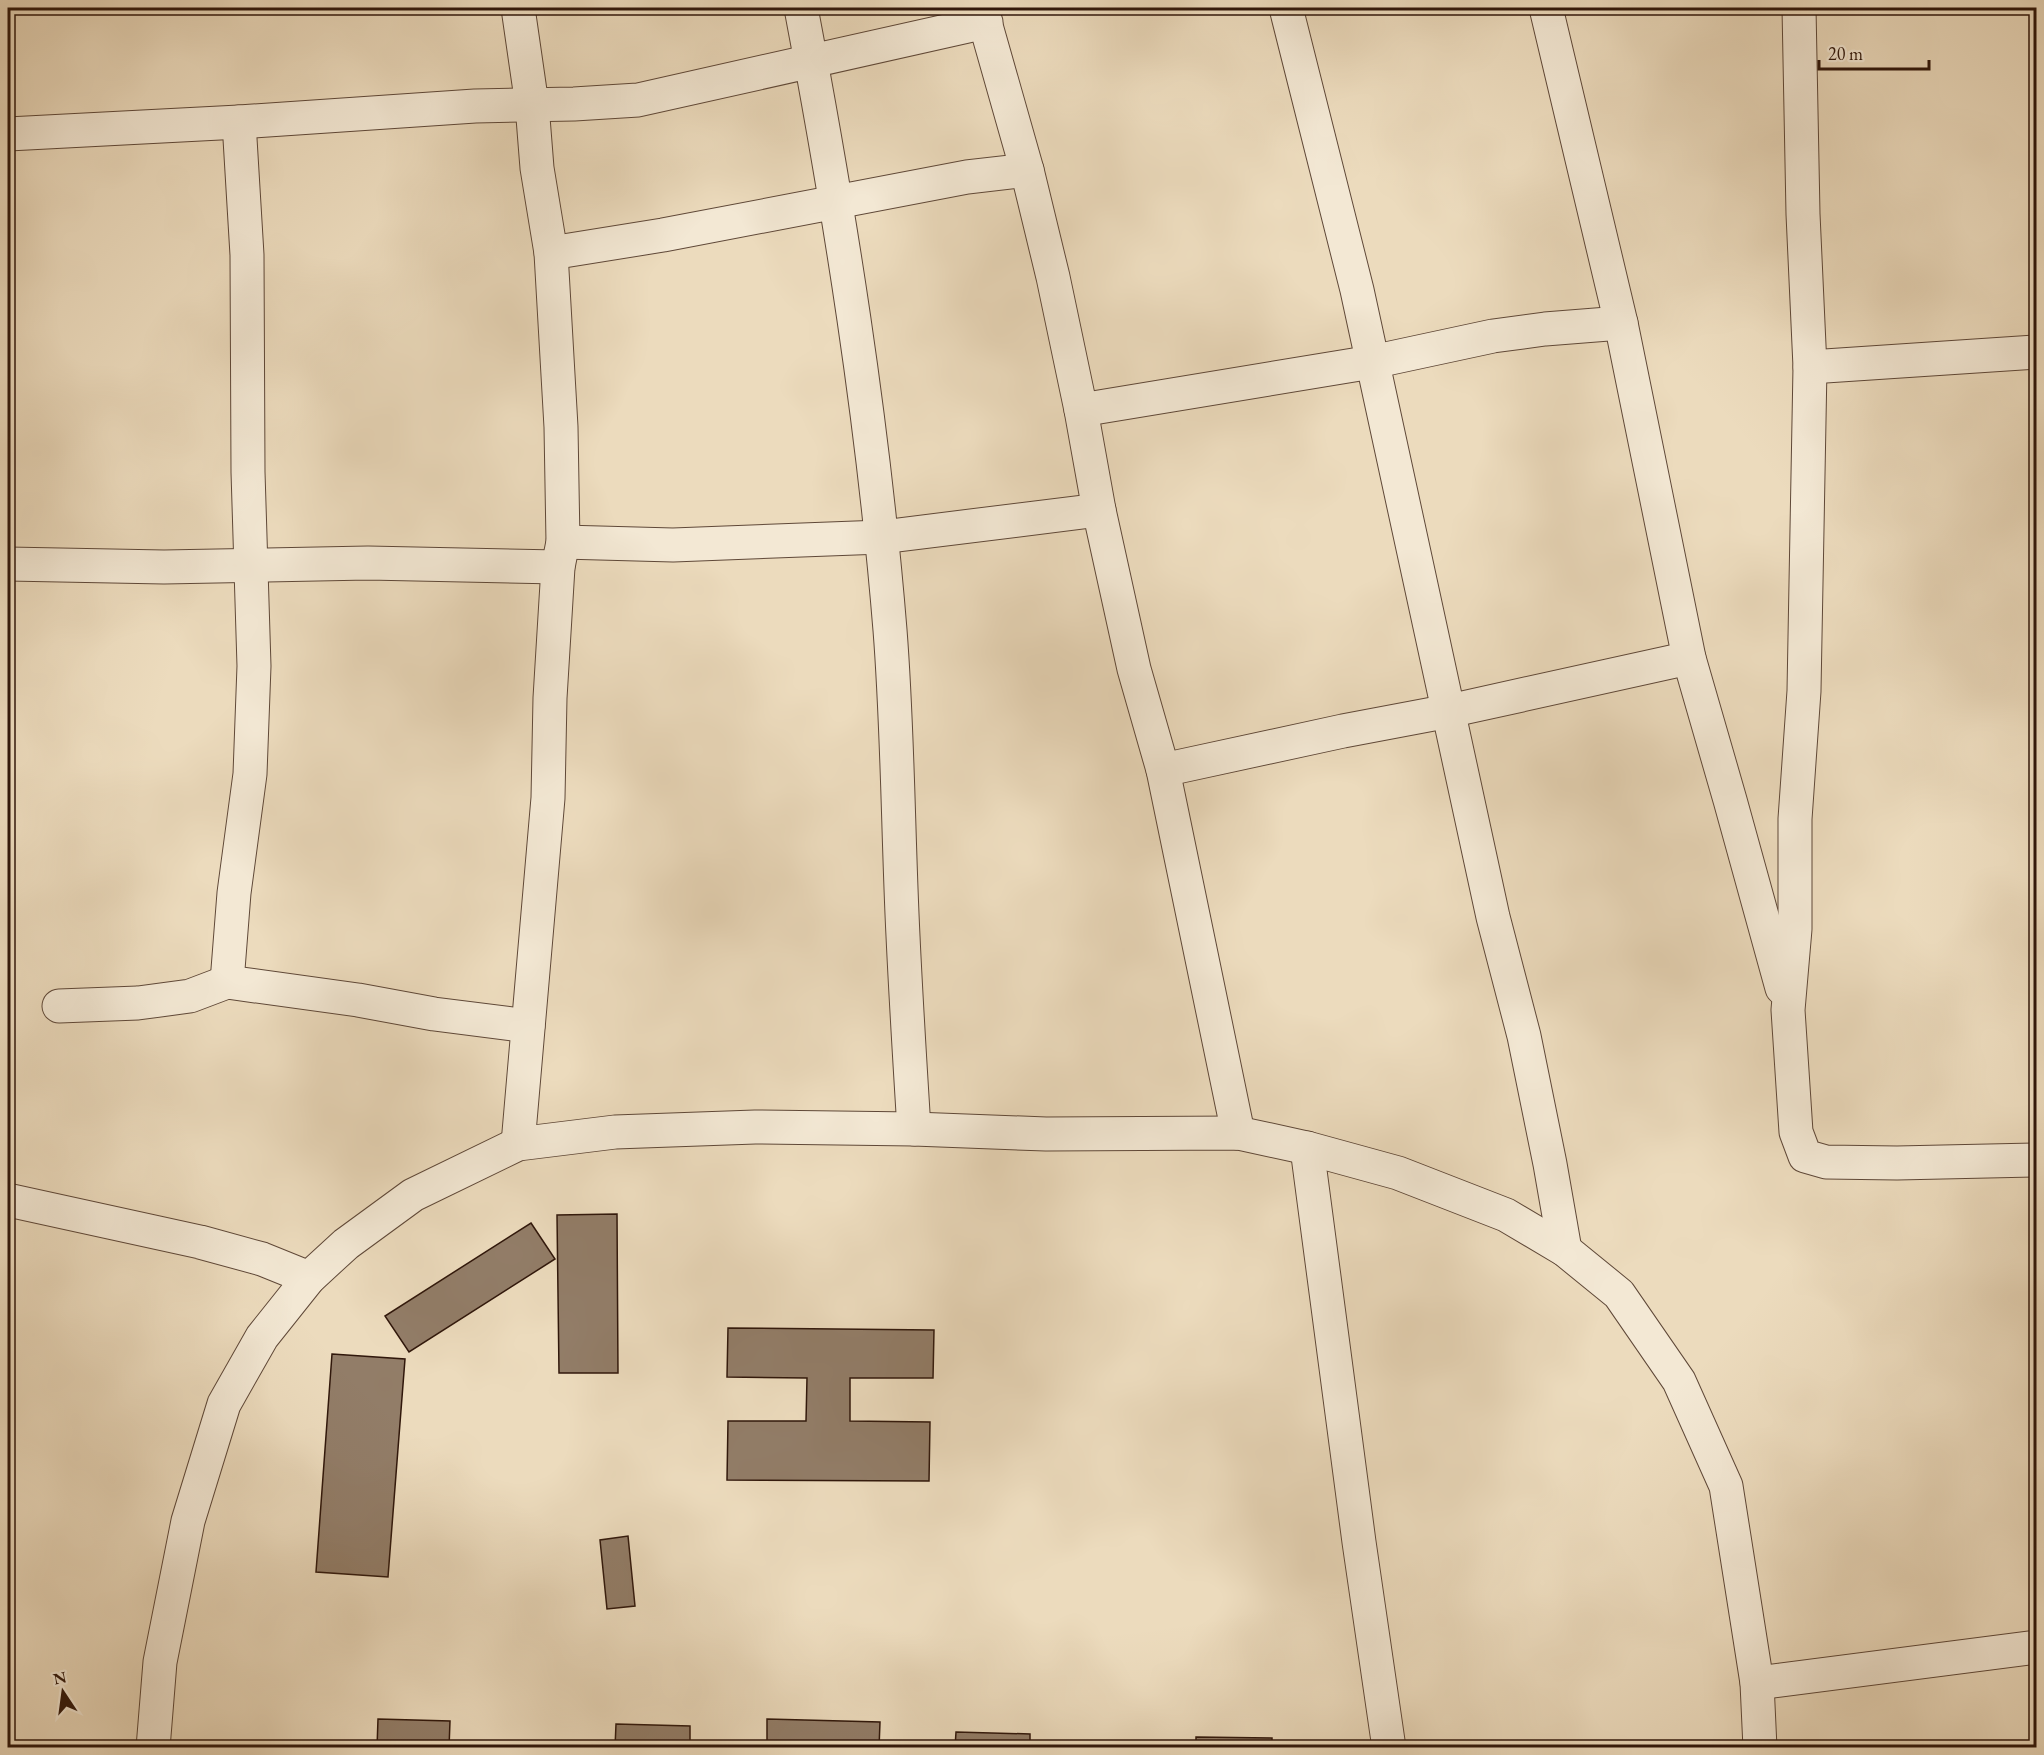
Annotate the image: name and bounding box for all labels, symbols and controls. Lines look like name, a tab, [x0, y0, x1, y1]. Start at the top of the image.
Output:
scale bar	[1819, 33, 1928, 71]
text: 20 m	[1828, 42, 1863, 65]
north arrow	[33, 1662, 93, 1722]
text: N	[51, 1666, 68, 1690]

